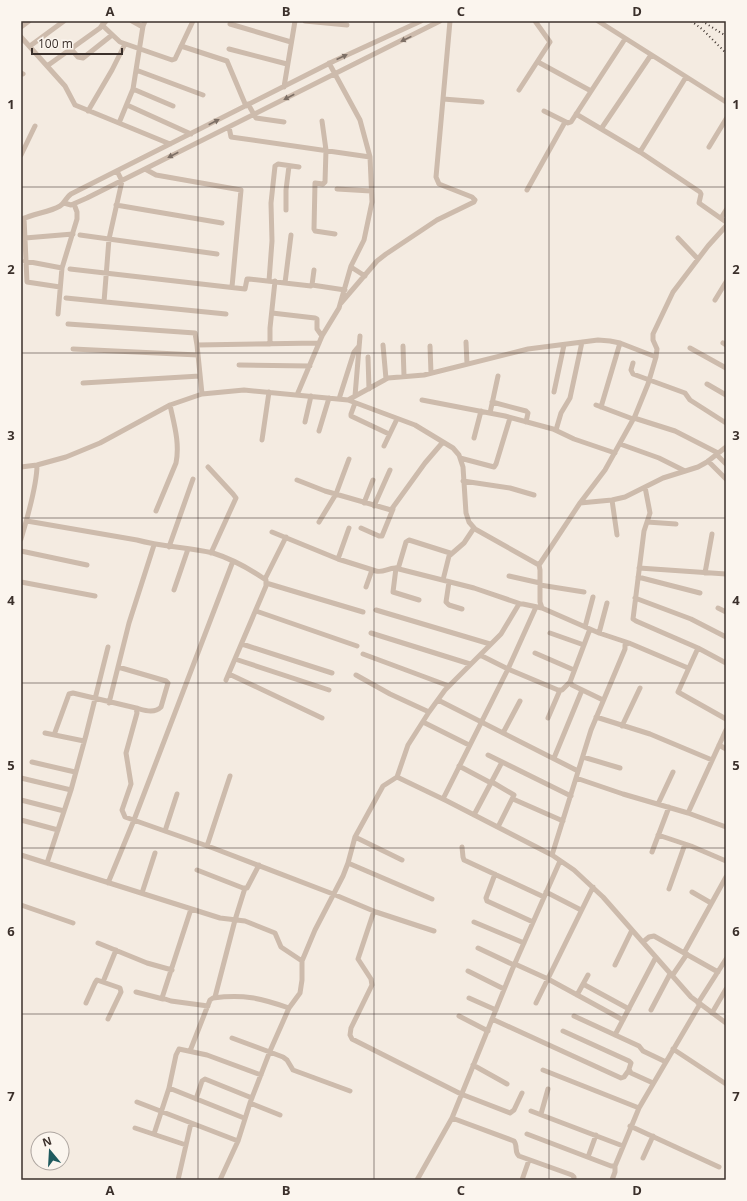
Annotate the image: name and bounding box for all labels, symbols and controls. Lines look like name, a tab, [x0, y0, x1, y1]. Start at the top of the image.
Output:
text: A	[106, 2, 115, 20]
text: B	[282, 2, 291, 20]
text: C	[457, 2, 465, 20]
text: D	[632, 2, 642, 20]
scale bar	[32, 30, 122, 56]
text: 100 m	[38, 35, 73, 52]
one-way arrow	[400, 35, 411, 42]
one-way arrow	[337, 54, 348, 60]
one-way arrow	[284, 93, 295, 100]
text: 1	[7, 95, 15, 113]
text: 1	[732, 95, 740, 113]
one-way arrow	[208, 119, 220, 125]
one-way arrow	[168, 152, 179, 158]
text: 2	[7, 260, 15, 278]
text: 2	[732, 260, 740, 278]
text: 3	[7, 426, 15, 444]
text: 3	[732, 426, 740, 444]
text: 4	[7, 591, 15, 609]
text: 4	[732, 591, 740, 609]
text: 5	[7, 756, 15, 774]
text: 5	[732, 756, 740, 774]
text: 6	[7, 922, 15, 940]
text: 6	[732, 922, 740, 940]
text: 7	[7, 1087, 15, 1105]
text: 7	[732, 1087, 740, 1105]
north arrow	[30, 1131, 70, 1171]
text: N	[40, 1132, 53, 1150]
text: A	[106, 1181, 115, 1199]
text: B	[282, 1181, 291, 1199]
text: C	[457, 1181, 465, 1199]
text: D	[632, 1181, 642, 1199]

